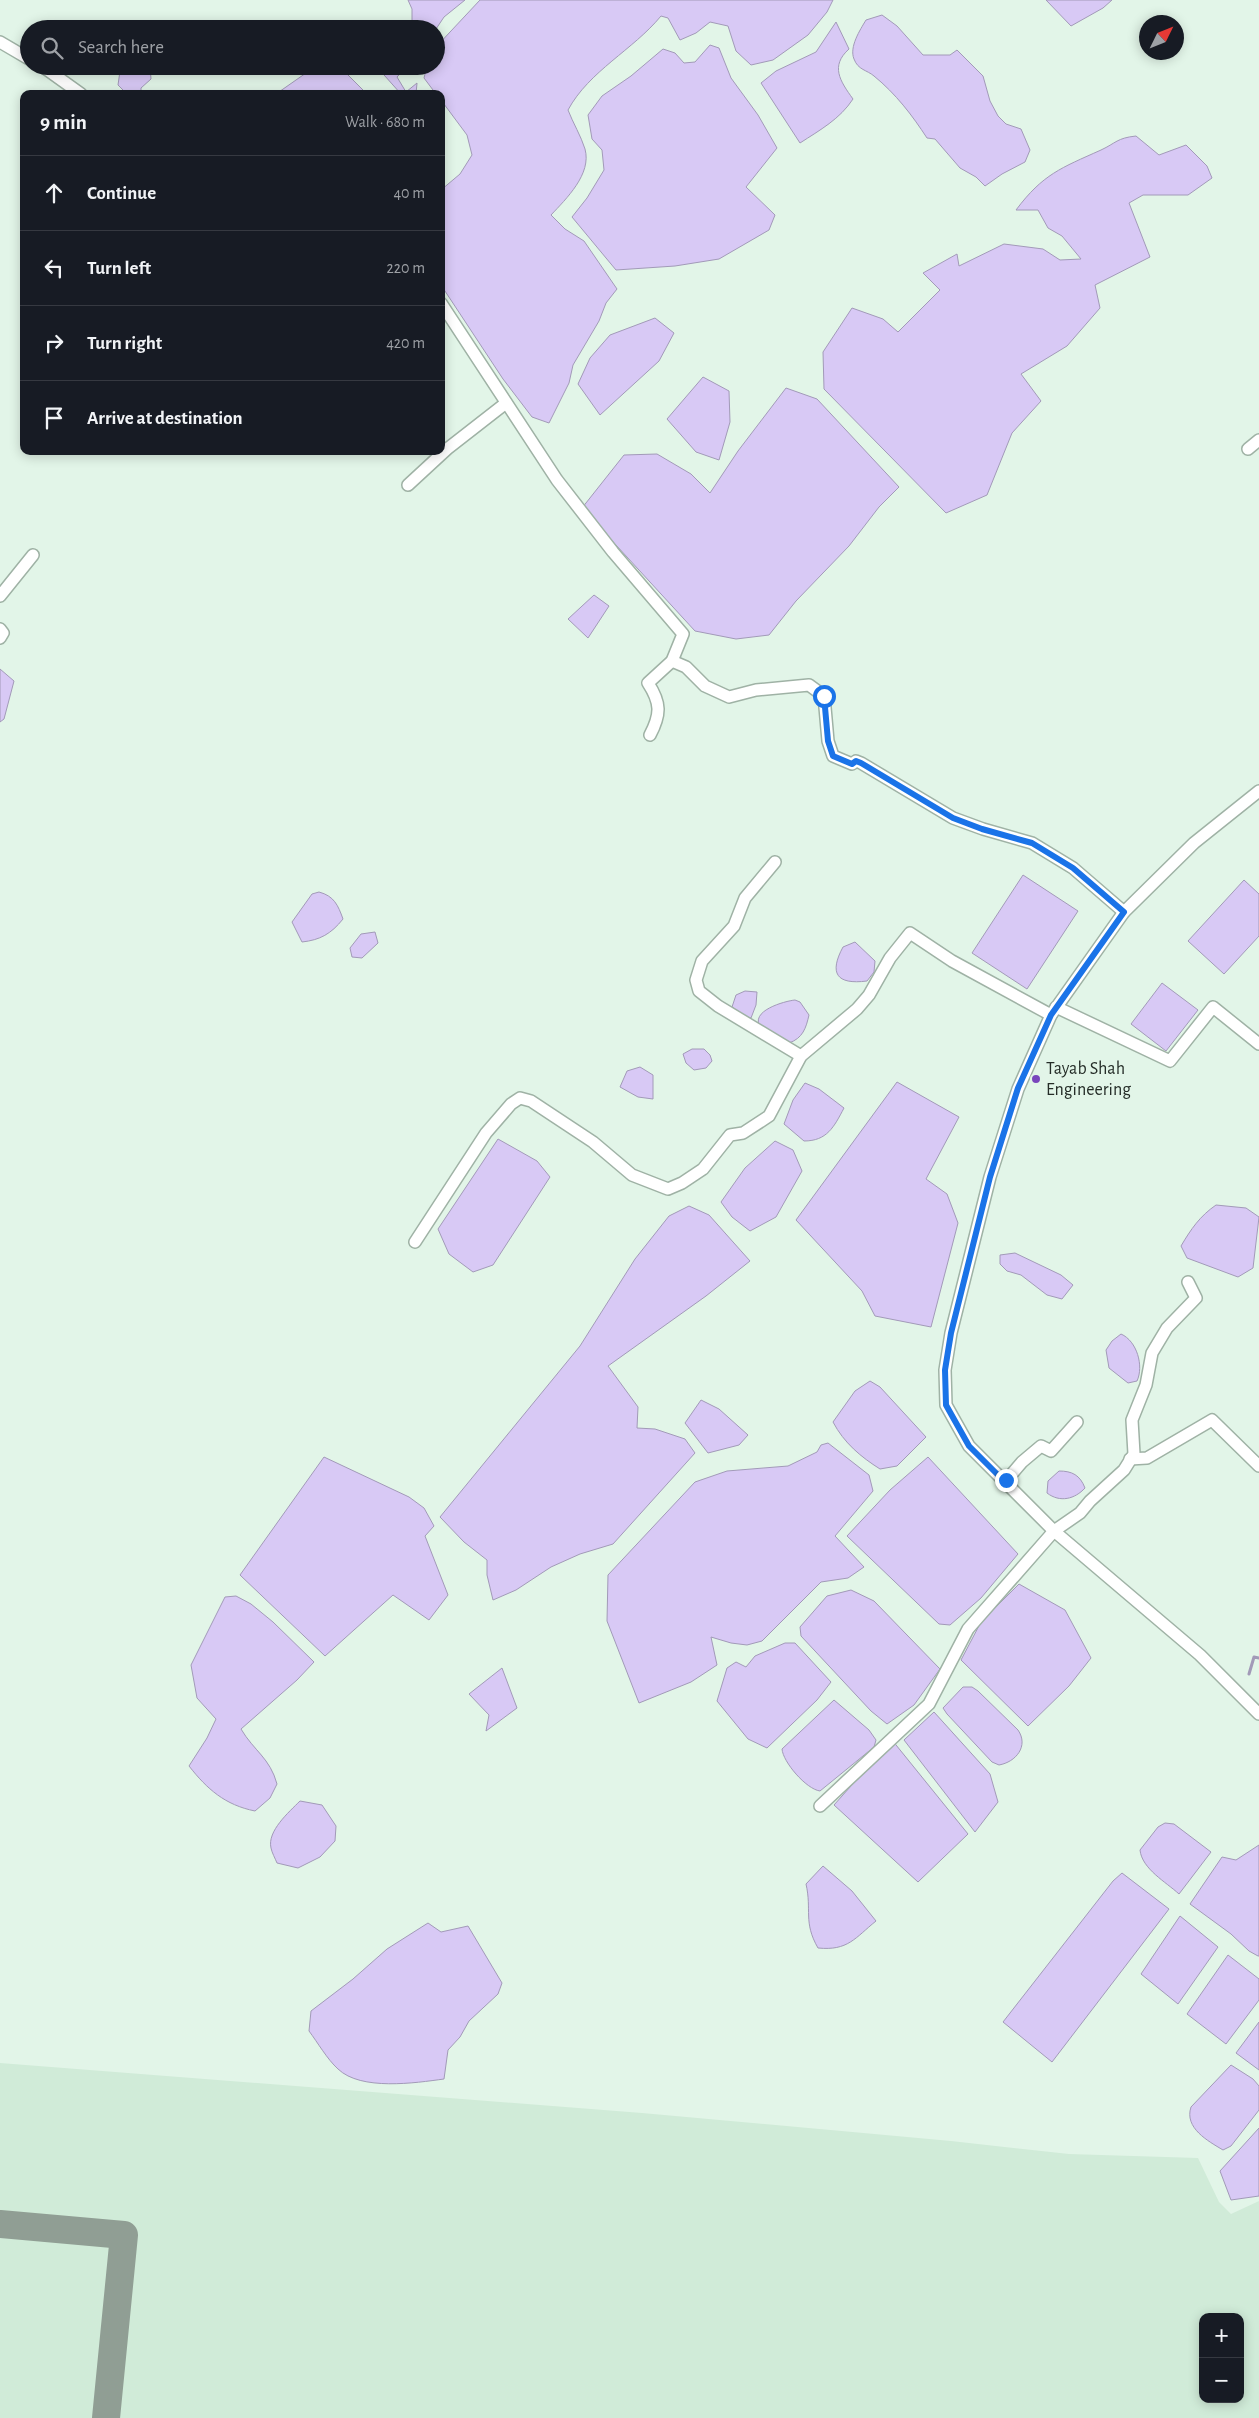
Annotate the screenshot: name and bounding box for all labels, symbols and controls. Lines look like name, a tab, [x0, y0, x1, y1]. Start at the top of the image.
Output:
north arrow	[1139, 15, 1184, 60]
search box	[20, 20, 445, 75]
icon: search	[38, 34, 66, 62]
text: Search here	[78, 38, 164, 57]
text: 9 min	[40, 112, 87, 133]
text: Walk · 680 m	[345, 114, 425, 130]
icon: ahead	[40, 179, 68, 207]
text: Continue	[87, 184, 156, 203]
text: 40 m	[393, 185, 425, 201]
icon: left	[40, 254, 68, 282]
text: Turn left	[87, 259, 151, 278]
text: 220 m	[387, 260, 425, 276]
icon: right	[40, 329, 68, 357]
text: Turn right	[87, 334, 162, 353]
text: 420 m	[386, 335, 425, 351]
icon: arrive	[40, 404, 68, 432]
text: Arrive at destination	[87, 409, 243, 428]
route start	[813, 685, 836, 708]
place label: Tayab Shah Engineering	[1046, 1060, 1131, 1099]
marker: Tayab Shah Engineering	[1030, 1073, 1042, 1085]
route end	[995, 1469, 1018, 1492]
map controls	[1199, 2313, 1244, 2403]
button: +	[1199, 2313, 1244, 2358]
button: −	[1199, 2358, 1244, 2403]

